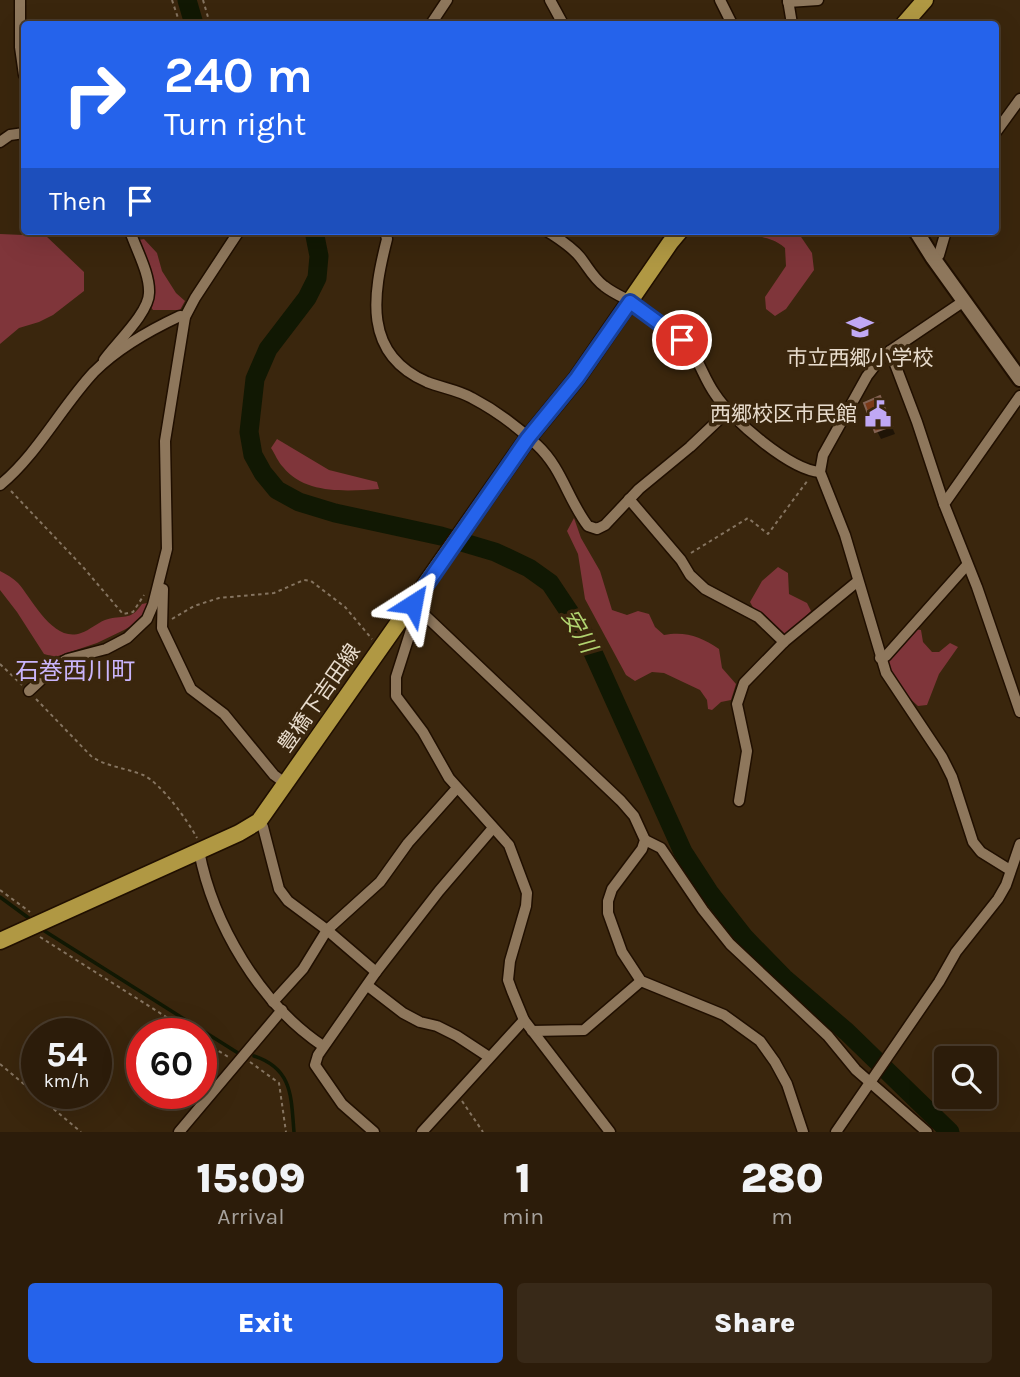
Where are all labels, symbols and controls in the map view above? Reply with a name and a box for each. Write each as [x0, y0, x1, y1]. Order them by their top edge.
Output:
text: 240 m [164, 47, 313, 104]
icon: right [49, 49, 140, 140]
text: Turn right [164, 106, 306, 143]
icon: arrive [121, 182, 159, 220]
text: Then [49, 186, 107, 217]
pin [652, 310, 712, 370]
school or university icon: 市立西郷小学校 [845, 312, 875, 342]
icon: arrive [663, 321, 701, 359]
place label: 市立西郷小学校 [787, 346, 934, 370]
public building icon: 西郷校区市民館 [863, 399, 893, 429]
place label: 西郷校区市民館 [710, 402, 857, 426]
position arrow [376, 567, 450, 641]
water label: 安川 [556, 604, 604, 660]
street label: 豊橋下吉田線 [273, 640, 365, 756]
district label: 石巻西川町 [15, 657, 135, 685]
speed limit sign: 60 [126, 1018, 217, 1109]
text: 54 [46, 1034, 87, 1075]
map controls [934, 1046, 997, 1109]
button: search [934, 1046, 997, 1109]
text: km/h [44, 1070, 89, 1092]
text: 15:09 [196, 1153, 306, 1203]
text: 1 [515, 1153, 531, 1203]
text: 280 [740, 1153, 824, 1203]
text: Arrival [217, 1203, 285, 1230]
text: min [502, 1203, 544, 1230]
text: m [771, 1203, 793, 1230]
button: Exit [28, 1283, 503, 1363]
button: Share [517, 1283, 992, 1363]

